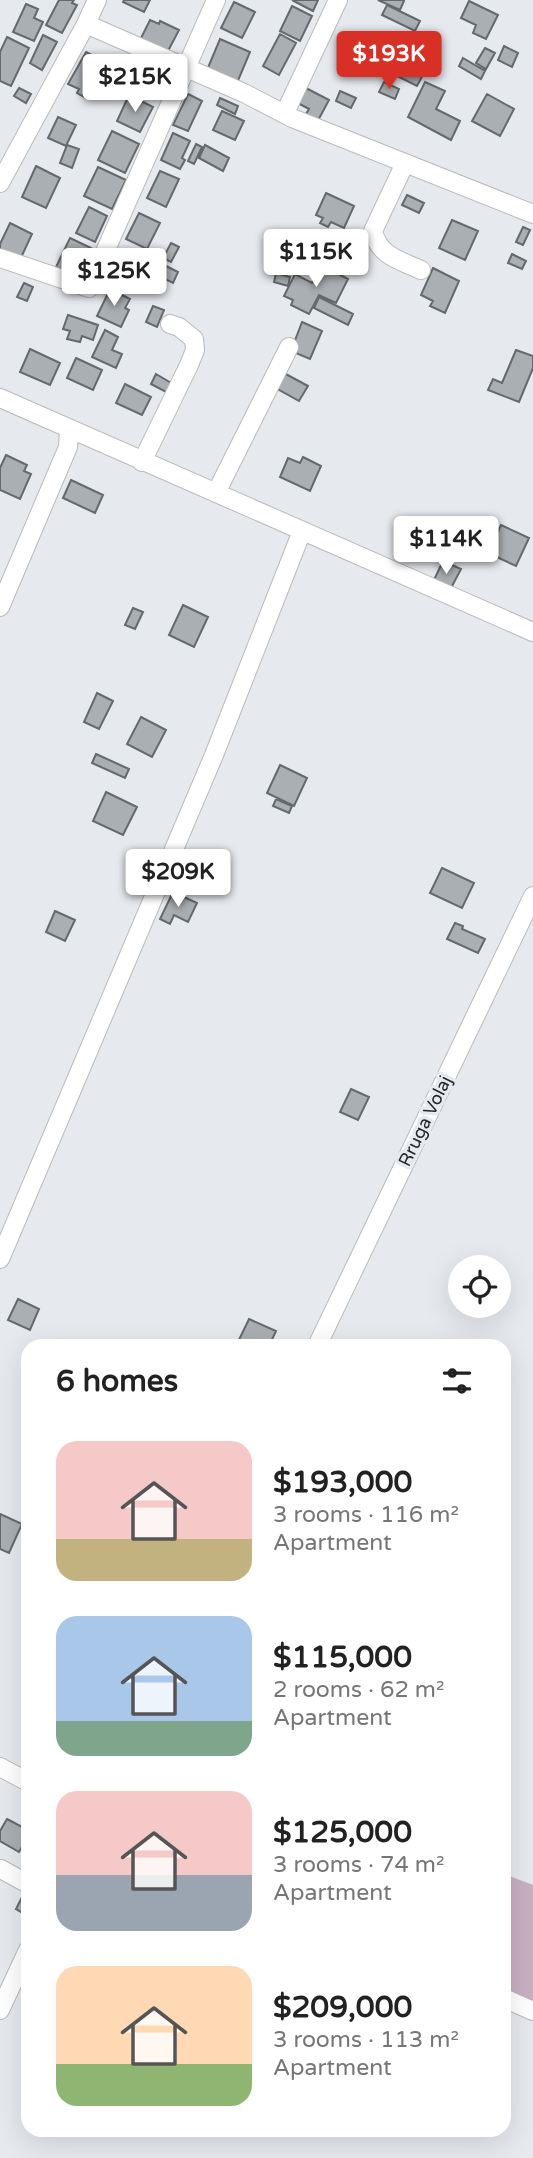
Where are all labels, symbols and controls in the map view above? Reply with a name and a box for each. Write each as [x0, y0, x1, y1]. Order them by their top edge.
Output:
pin: $193K [340, 32, 438, 91]
text: $193K [353, 40, 425, 68]
pin: $215K [86, 54, 184, 114]
text: $215K [99, 63, 171, 91]
pin: $115K [267, 230, 365, 289]
text: $115K [280, 238, 352, 266]
pin: $125K [65, 248, 163, 308]
text: $125K [78, 257, 150, 285]
pin: $114K [397, 516, 495, 576]
text: $114K [410, 525, 482, 553]
pin: $209K [129, 850, 227, 909]
text: $209K [142, 858, 214, 886]
street label: Rruga Volaj [394, 1072, 456, 1170]
map controls [448, 1255, 511, 1318]
button: locate [448, 1255, 511, 1318]
icon: filters [438, 1362, 476, 1400]
text: 6 homes [56, 1363, 178, 1400]
text: $193,000 [273, 1464, 412, 1501]
icon: home [112, 1469, 196, 1553]
text: 3 rooms · 116 m² [273, 1501, 459, 1529]
text: Apartment [273, 1529, 392, 1557]
text: $115,000 [273, 1639, 412, 1676]
icon: home [112, 1644, 196, 1728]
text: 2 rooms · 62 m² [273, 1676, 444, 1704]
text: Apartment [273, 1704, 392, 1732]
text: $125,000 [273, 1814, 412, 1851]
icon: home [112, 1819, 196, 1903]
text: 3 rooms · 74 m² [273, 1851, 444, 1879]
text: Apartment [273, 1879, 392, 1907]
text: $209,000 [273, 1989, 412, 2026]
icon: home [112, 1994, 196, 2078]
text: 3 rooms · 113 m² [273, 2026, 459, 2054]
text: Apartment [273, 2054, 392, 2082]

